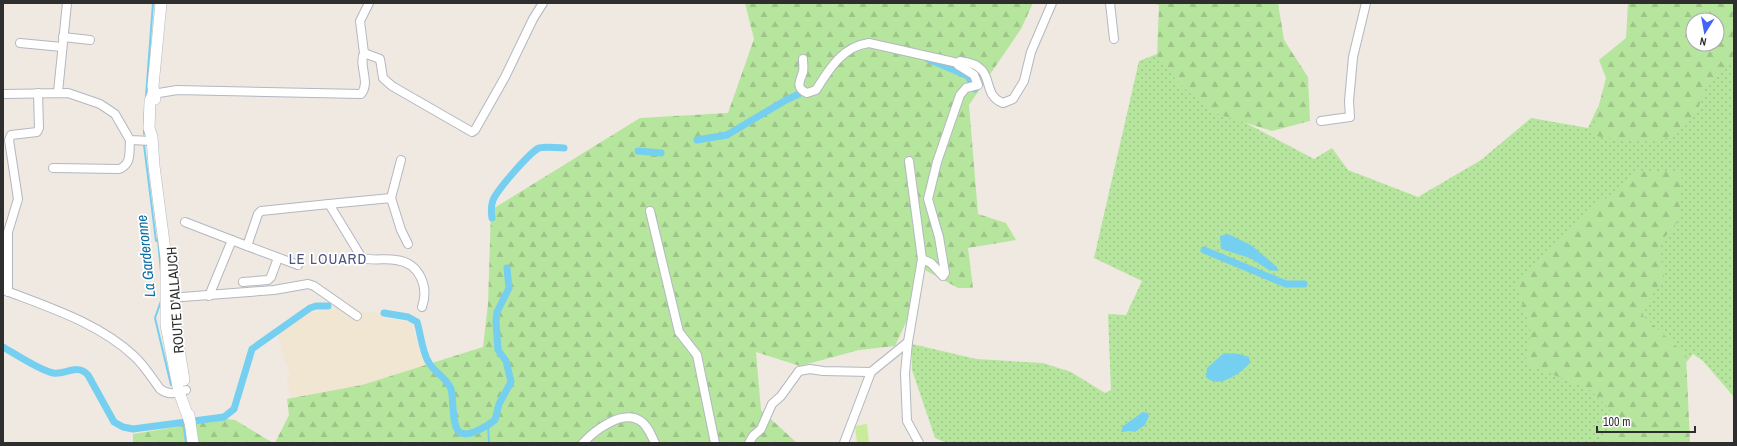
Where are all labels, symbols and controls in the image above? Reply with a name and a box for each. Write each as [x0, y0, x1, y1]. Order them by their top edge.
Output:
north arrow [1685, 12, 1725, 52]
text: N [1699, 34, 1708, 49]
water label: La Garderonne [131, 214, 160, 298]
street label: ROUTE D'ALLAUCH [162, 246, 188, 354]
district label: LE LOUARD [289, 248, 367, 269]
scale bar [1597, 408, 1695, 434]
text: 100 m [1603, 414, 1630, 430]

